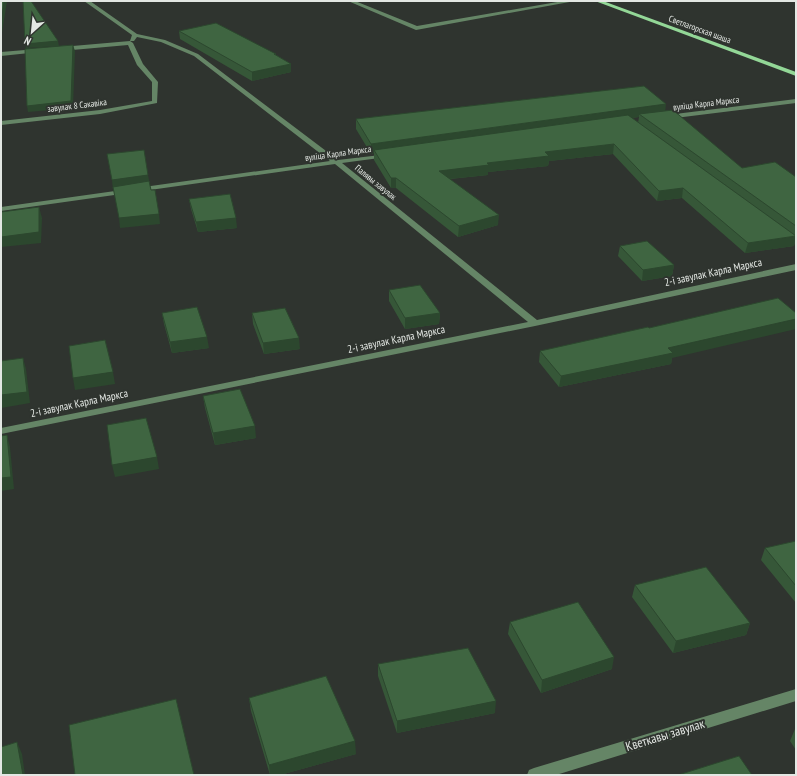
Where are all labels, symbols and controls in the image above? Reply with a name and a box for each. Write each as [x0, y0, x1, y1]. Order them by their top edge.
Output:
north arrow [12, 12, 52, 52]
street label: Светлагорская шаша [667, 13, 733, 45]
text: N [22, 33, 33, 48]
street label: вуліца Карла Маркса [672, 93, 740, 113]
street label: завулак 8 Сакавіка [47, 96, 108, 114]
street label: вуліца Карла Маркса [304, 143, 372, 163]
street label: Палявы завулак [353, 162, 399, 202]
street label: 2-і завулак Карла Маркса [663, 255, 763, 289]
street label: 2-і завулак Карла Маркса [346, 322, 446, 356]
street label: 2-і завулак Карла Маркса [29, 386, 129, 420]
street label: Кветкавы завулак [623, 715, 707, 755]

